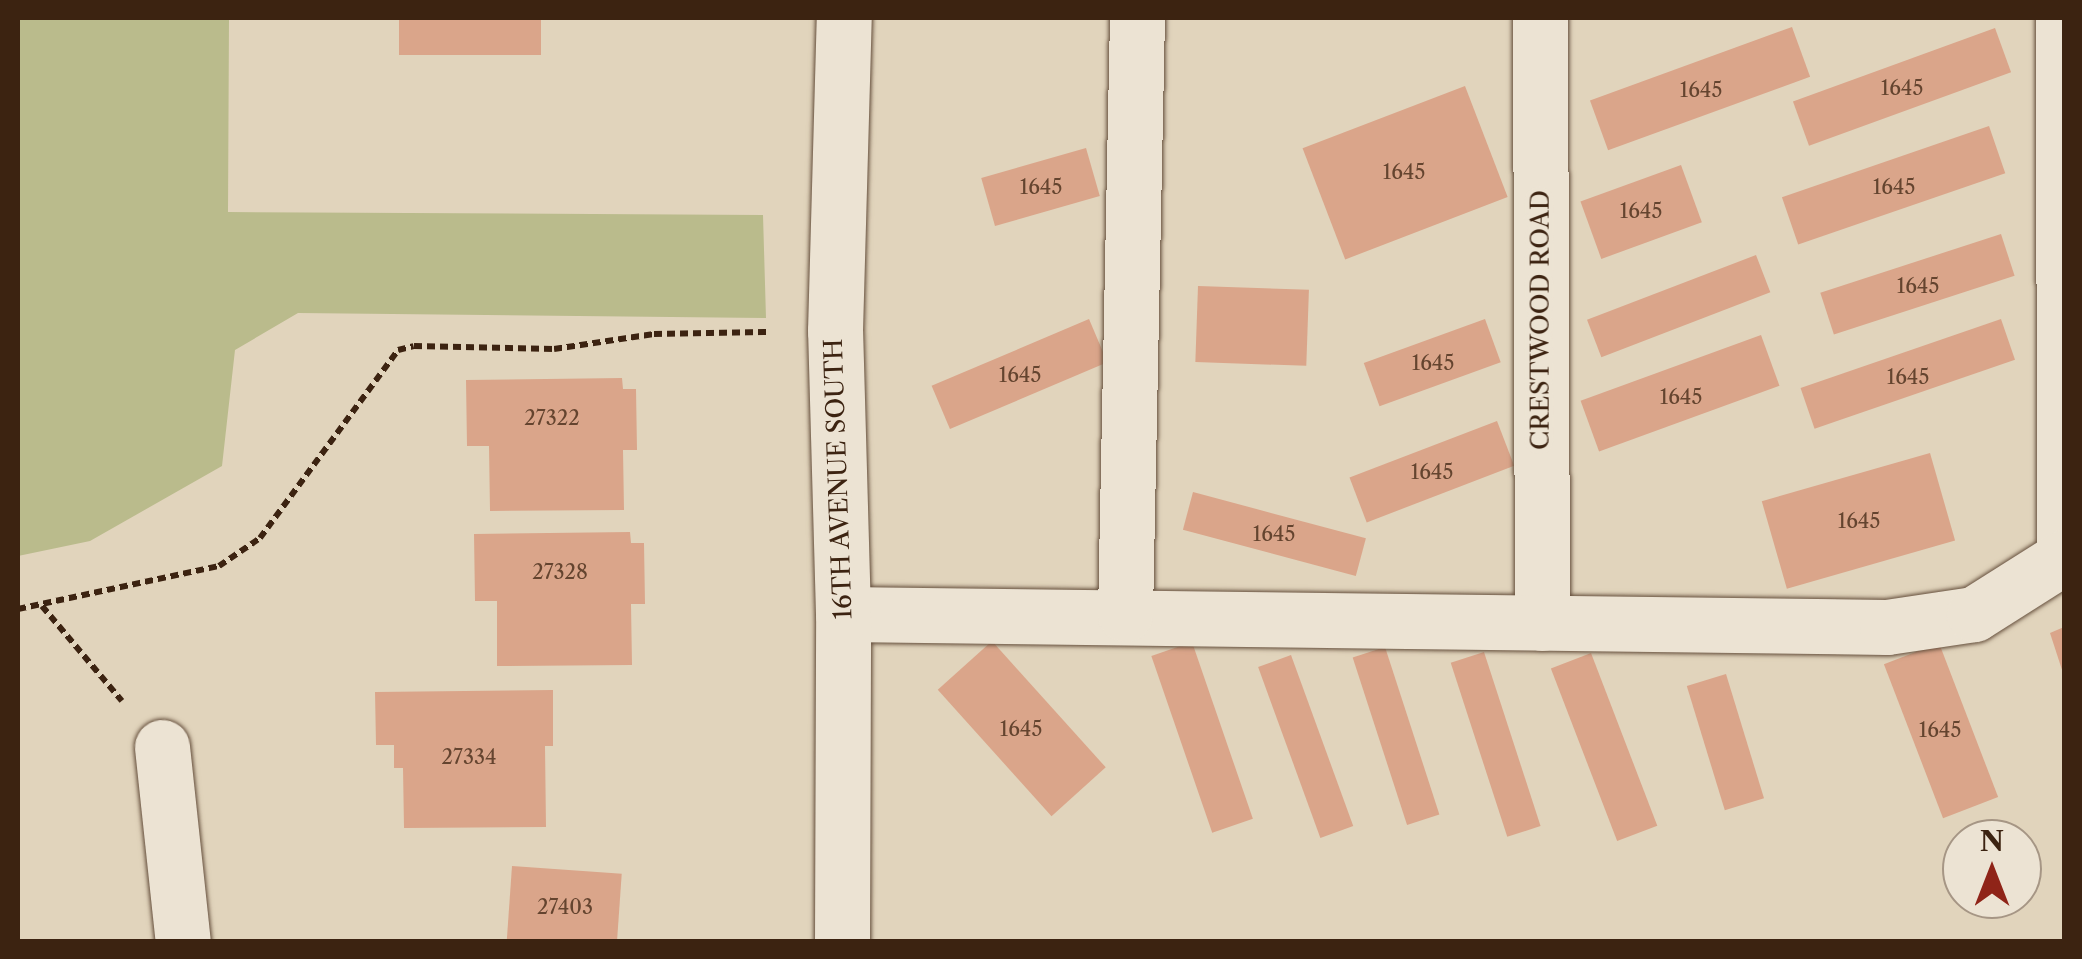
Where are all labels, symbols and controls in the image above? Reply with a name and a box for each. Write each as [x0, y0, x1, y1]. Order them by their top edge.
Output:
house number: 1645 [1881, 76, 1923, 100]
house number: 1645 [1680, 78, 1722, 102]
house number: 1645 [1383, 160, 1425, 184]
house number: 1645 [1020, 175, 1062, 199]
house number: 1645 [1873, 175, 1915, 199]
street label: CRESTWOOD ROAD [1526, 190, 1556, 450]
house number: 1645 [1620, 199, 1662, 223]
house number: 1645 [1897, 274, 1939, 298]
street label: 16TH AVENUE SOUTH [819, 338, 859, 620]
house number: 1645 [1412, 351, 1454, 375]
house number: 1645 [999, 363, 1041, 387]
house number: 1645 [1887, 365, 1929, 389]
house number: 1645 [1660, 385, 1702, 409]
house number: 27322 [524, 406, 580, 430]
house number: 1645 [1411, 460, 1453, 484]
house number: 1645 [1838, 509, 1880, 533]
house number: 1645 [1253, 522, 1295, 546]
house number: 27328 [532, 560, 588, 584]
house number: 1645 [1000, 717, 1042, 741]
house number: 1645 [1919, 718, 1961, 742]
house number: 27334 [442, 745, 496, 769]
north arrow [1942, 819, 2042, 919]
text: N [1980, 824, 2004, 858]
house number: 27403 [537, 895, 593, 919]

